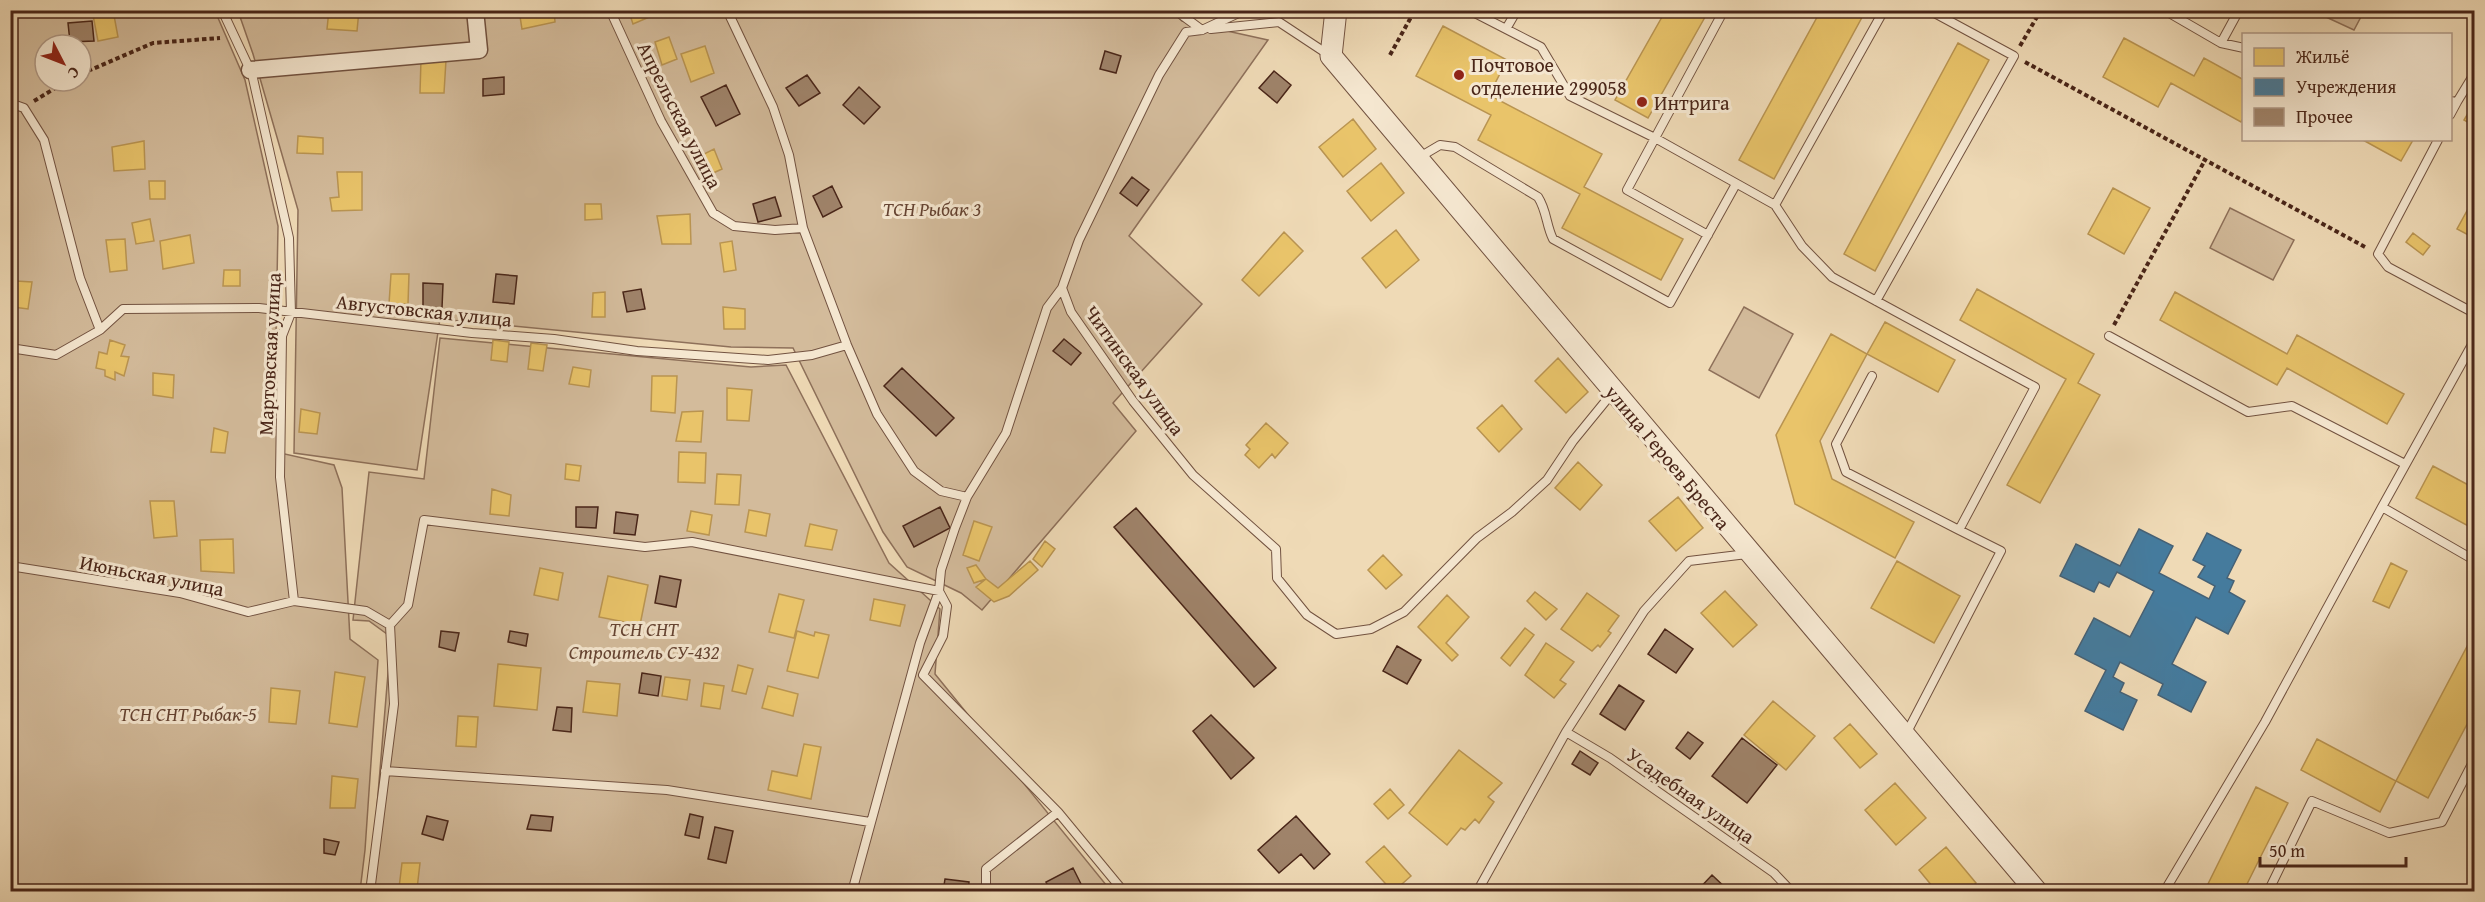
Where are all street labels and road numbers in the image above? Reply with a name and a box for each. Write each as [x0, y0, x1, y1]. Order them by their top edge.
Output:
street label: Апрельская улица [630, 37, 730, 194]
street label: Мартовская улица [250, 271, 288, 436]
street label: Августовская улица [335, 286, 514, 334]
street label: Читинская улица [1078, 299, 1192, 441]
street label: улица Героев Бреста [1598, 377, 1738, 536]
street label: Июньская улица [77, 547, 227, 603]
street label: Усадебная улица [1621, 740, 1761, 850]

